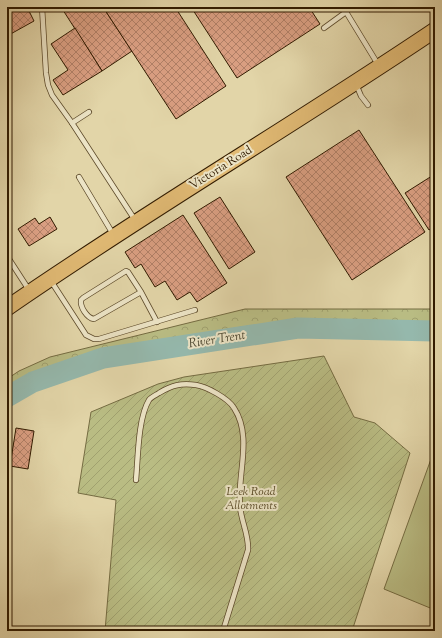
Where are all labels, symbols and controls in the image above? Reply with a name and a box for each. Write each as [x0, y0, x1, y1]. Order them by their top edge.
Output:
street label: Victoria Road [186, 141, 256, 195]
water label: River Trent [187, 327, 247, 353]
park label: Leek Road Allotments [225, 483, 277, 515]

